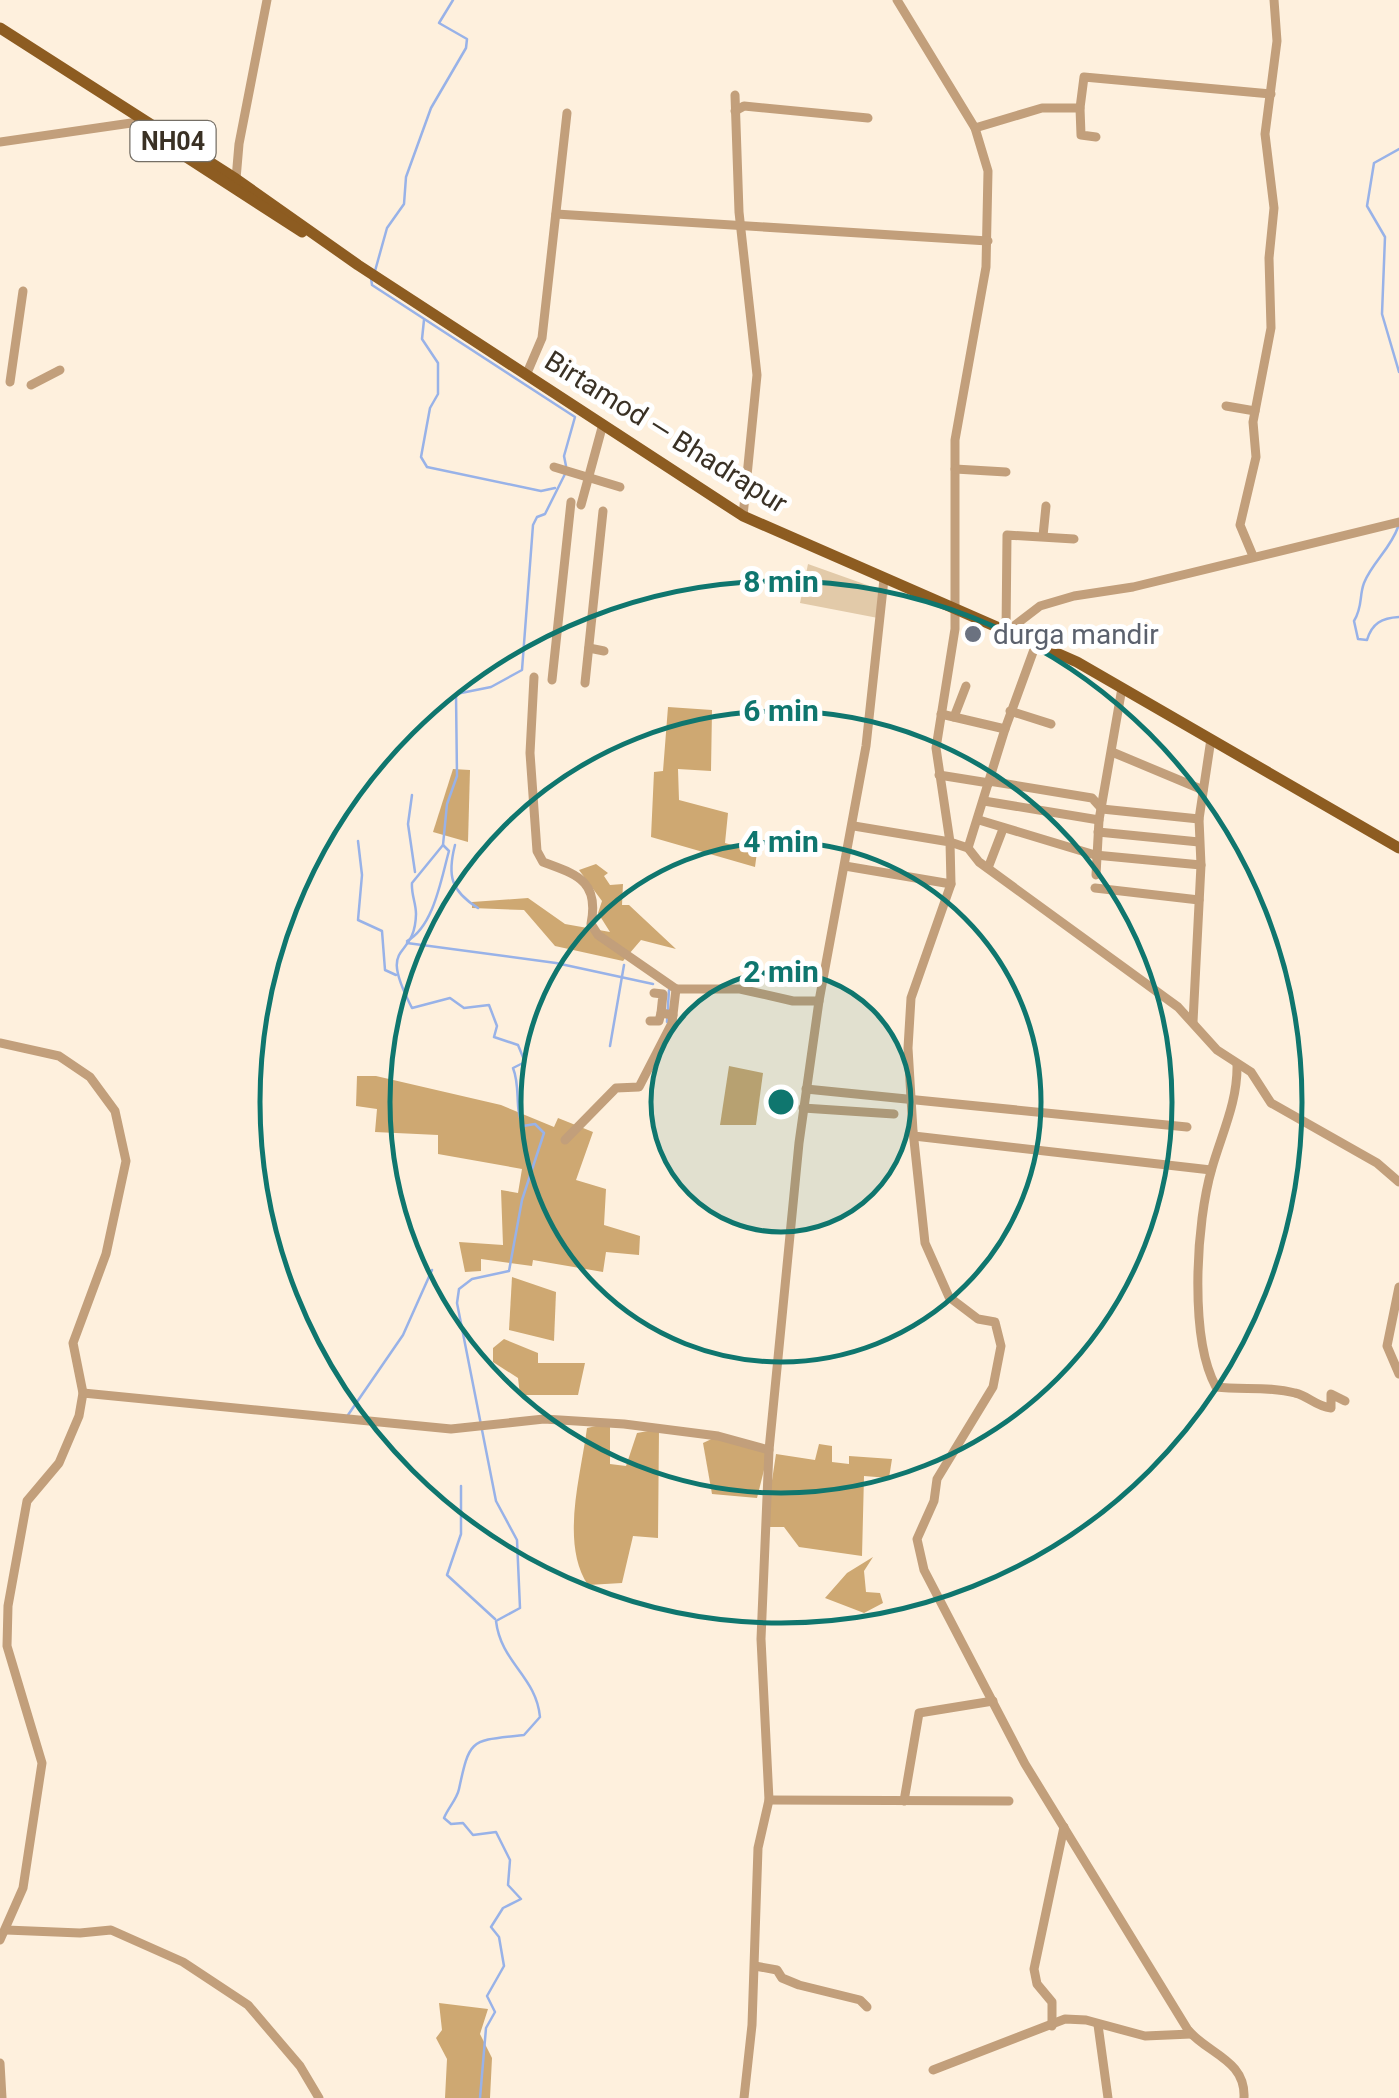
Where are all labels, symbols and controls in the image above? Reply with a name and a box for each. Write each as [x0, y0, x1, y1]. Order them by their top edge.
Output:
road number: NH04 [130, 121, 216, 161]
street label: Birtamod — Bhadrapur [539, 344, 794, 520]
text: 8 min [743, 564, 819, 599]
place label: durga mandir [993, 618, 1159, 651]
marker: durga mandir [962, 623, 984, 645]
text: 6 min [743, 693, 819, 728]
text: 4 min [743, 824, 819, 859]
text: 2 min [743, 954, 819, 989]
centre of rings [763, 1084, 799, 1120]

